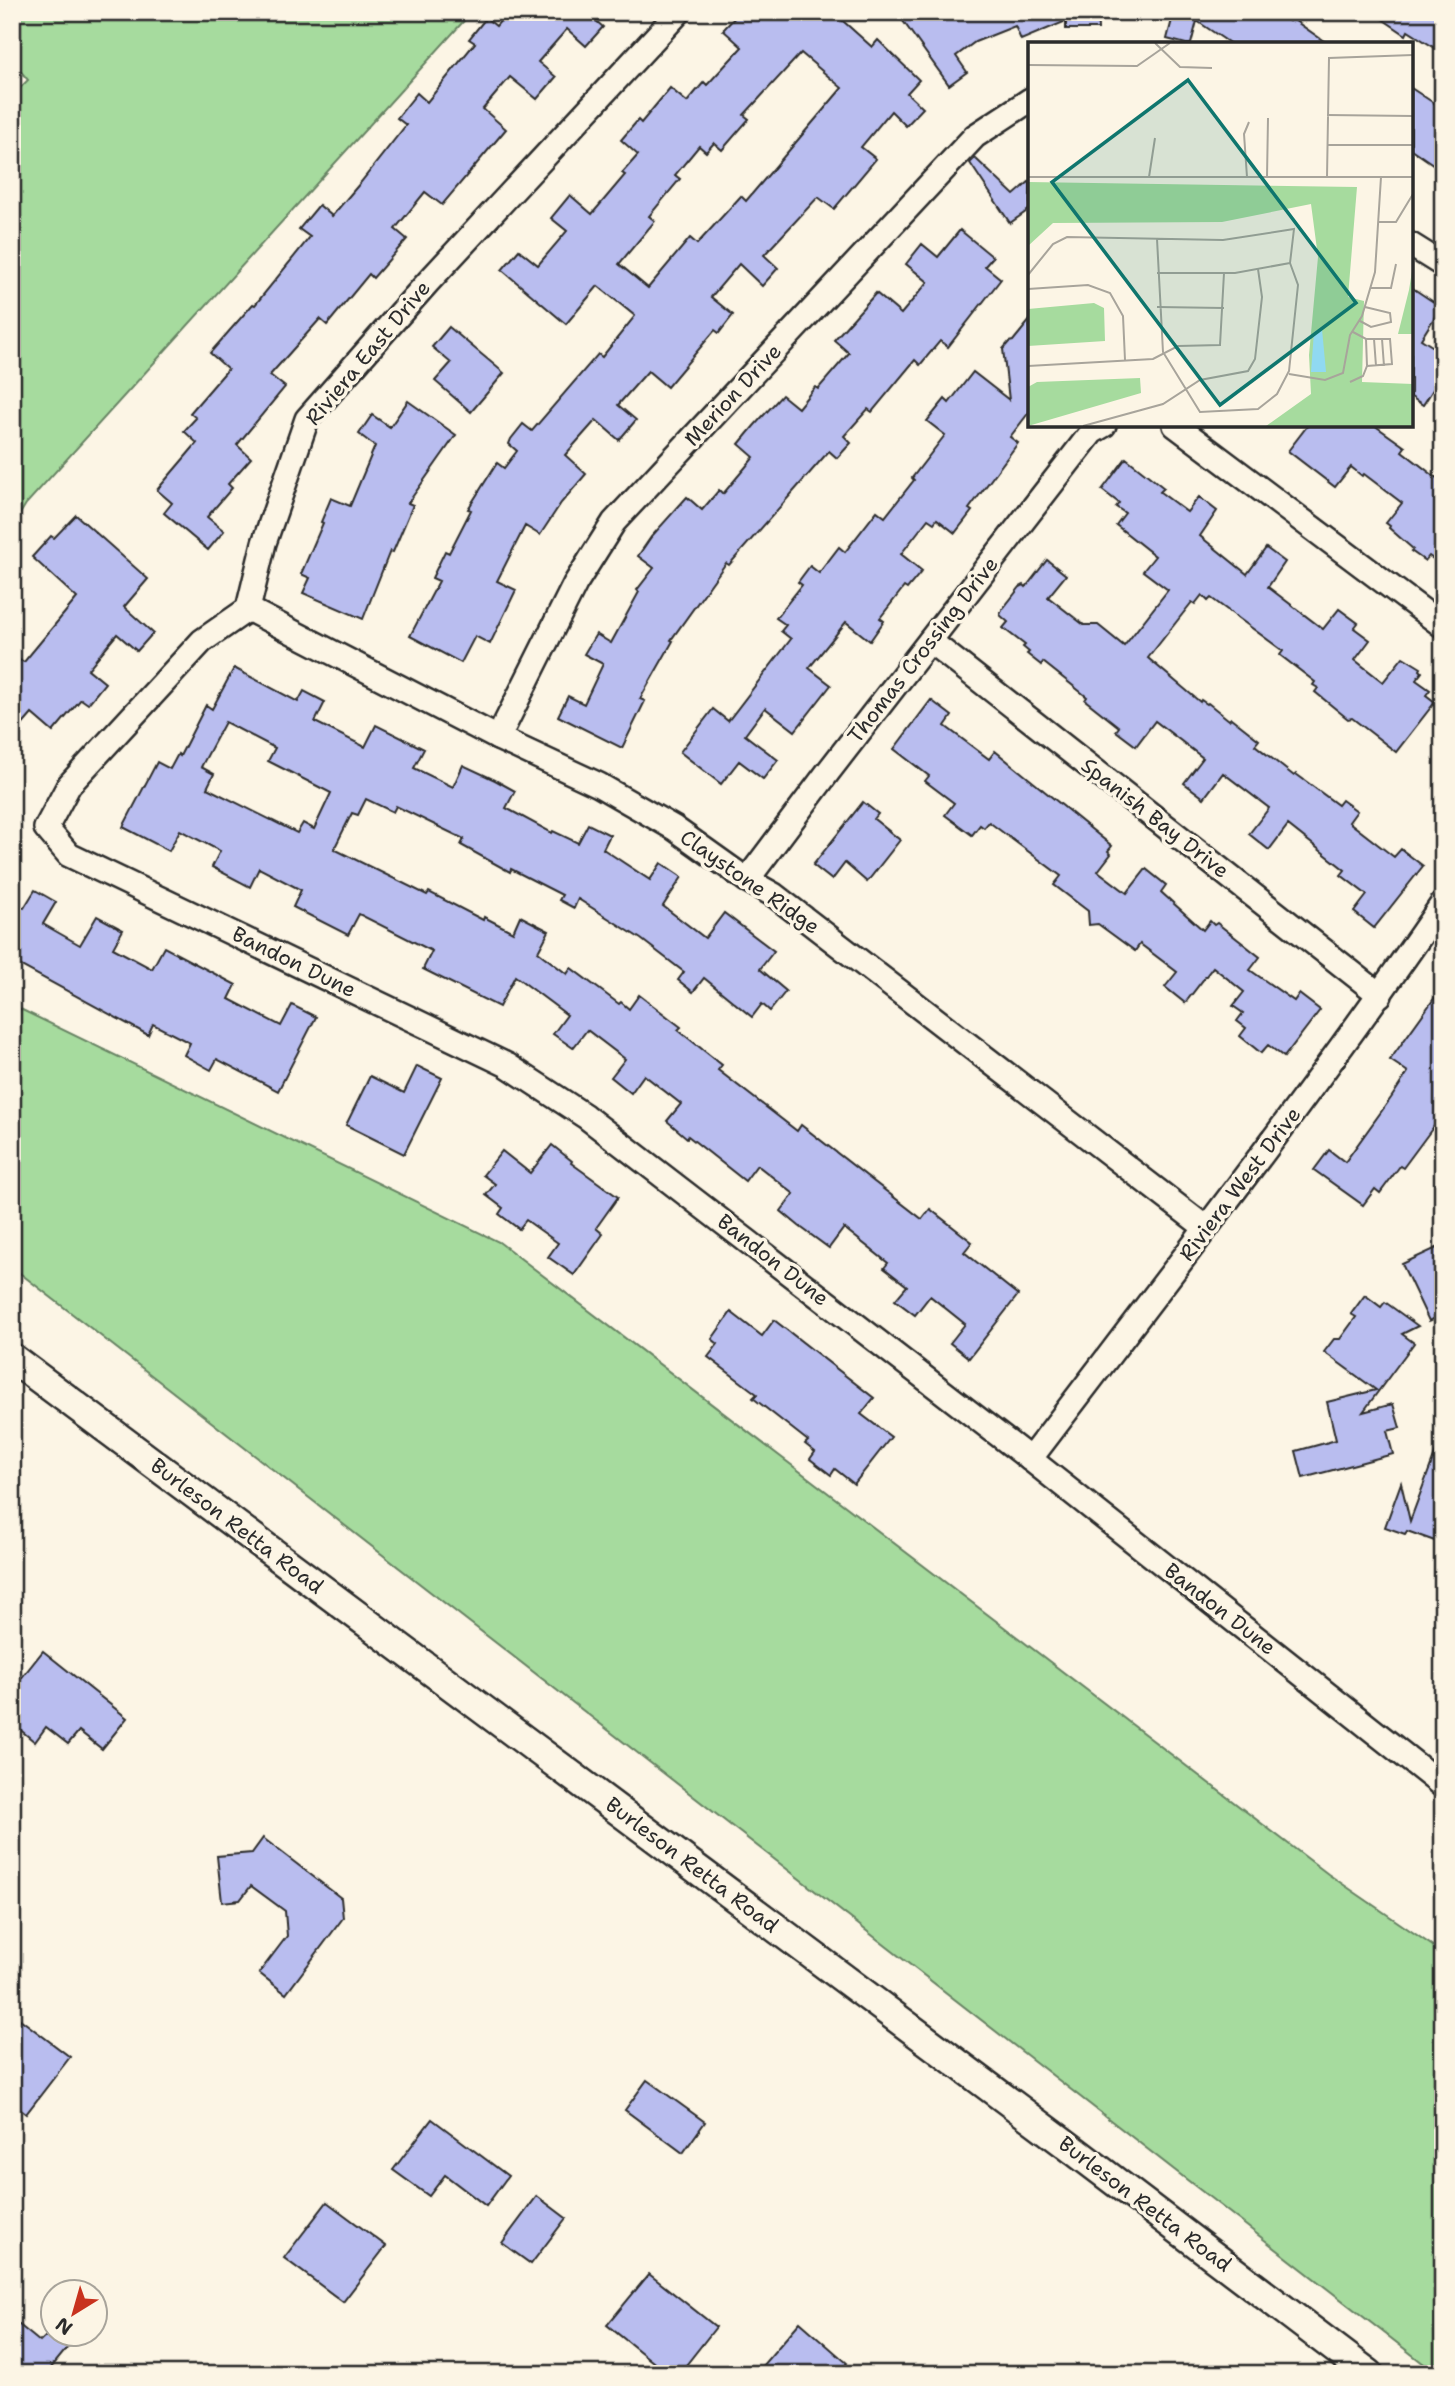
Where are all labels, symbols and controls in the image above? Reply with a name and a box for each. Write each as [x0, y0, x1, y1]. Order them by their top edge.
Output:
inset map [1028, 42, 1413, 427]
street label: Riviera East Drive [299, 275, 437, 431]
street label: Merion Drive [678, 338, 788, 452]
street label: Thomas Crossing Drive [841, 551, 1005, 749]
street label: Spanish Bay Drive [1075, 751, 1235, 885]
street label: Claystone Ridge [675, 823, 825, 941]
street label: Bandon Dune [227, 920, 361, 1004]
street label: Riviera West Drive [1173, 1101, 1307, 1267]
street label: Bandon Dune [711, 1208, 835, 1312]
street label: Burleson Retta Road [145, 1452, 329, 1600]
street label: Bandon Dune [1158, 1557, 1282, 1661]
street label: Burleson Retta Road [600, 1791, 784, 1939]
street label: Burleson Retta Road [1053, 2130, 1237, 2278]
north arrow [38, 2278, 108, 2348]
text: N [51, 2312, 78, 2341]

